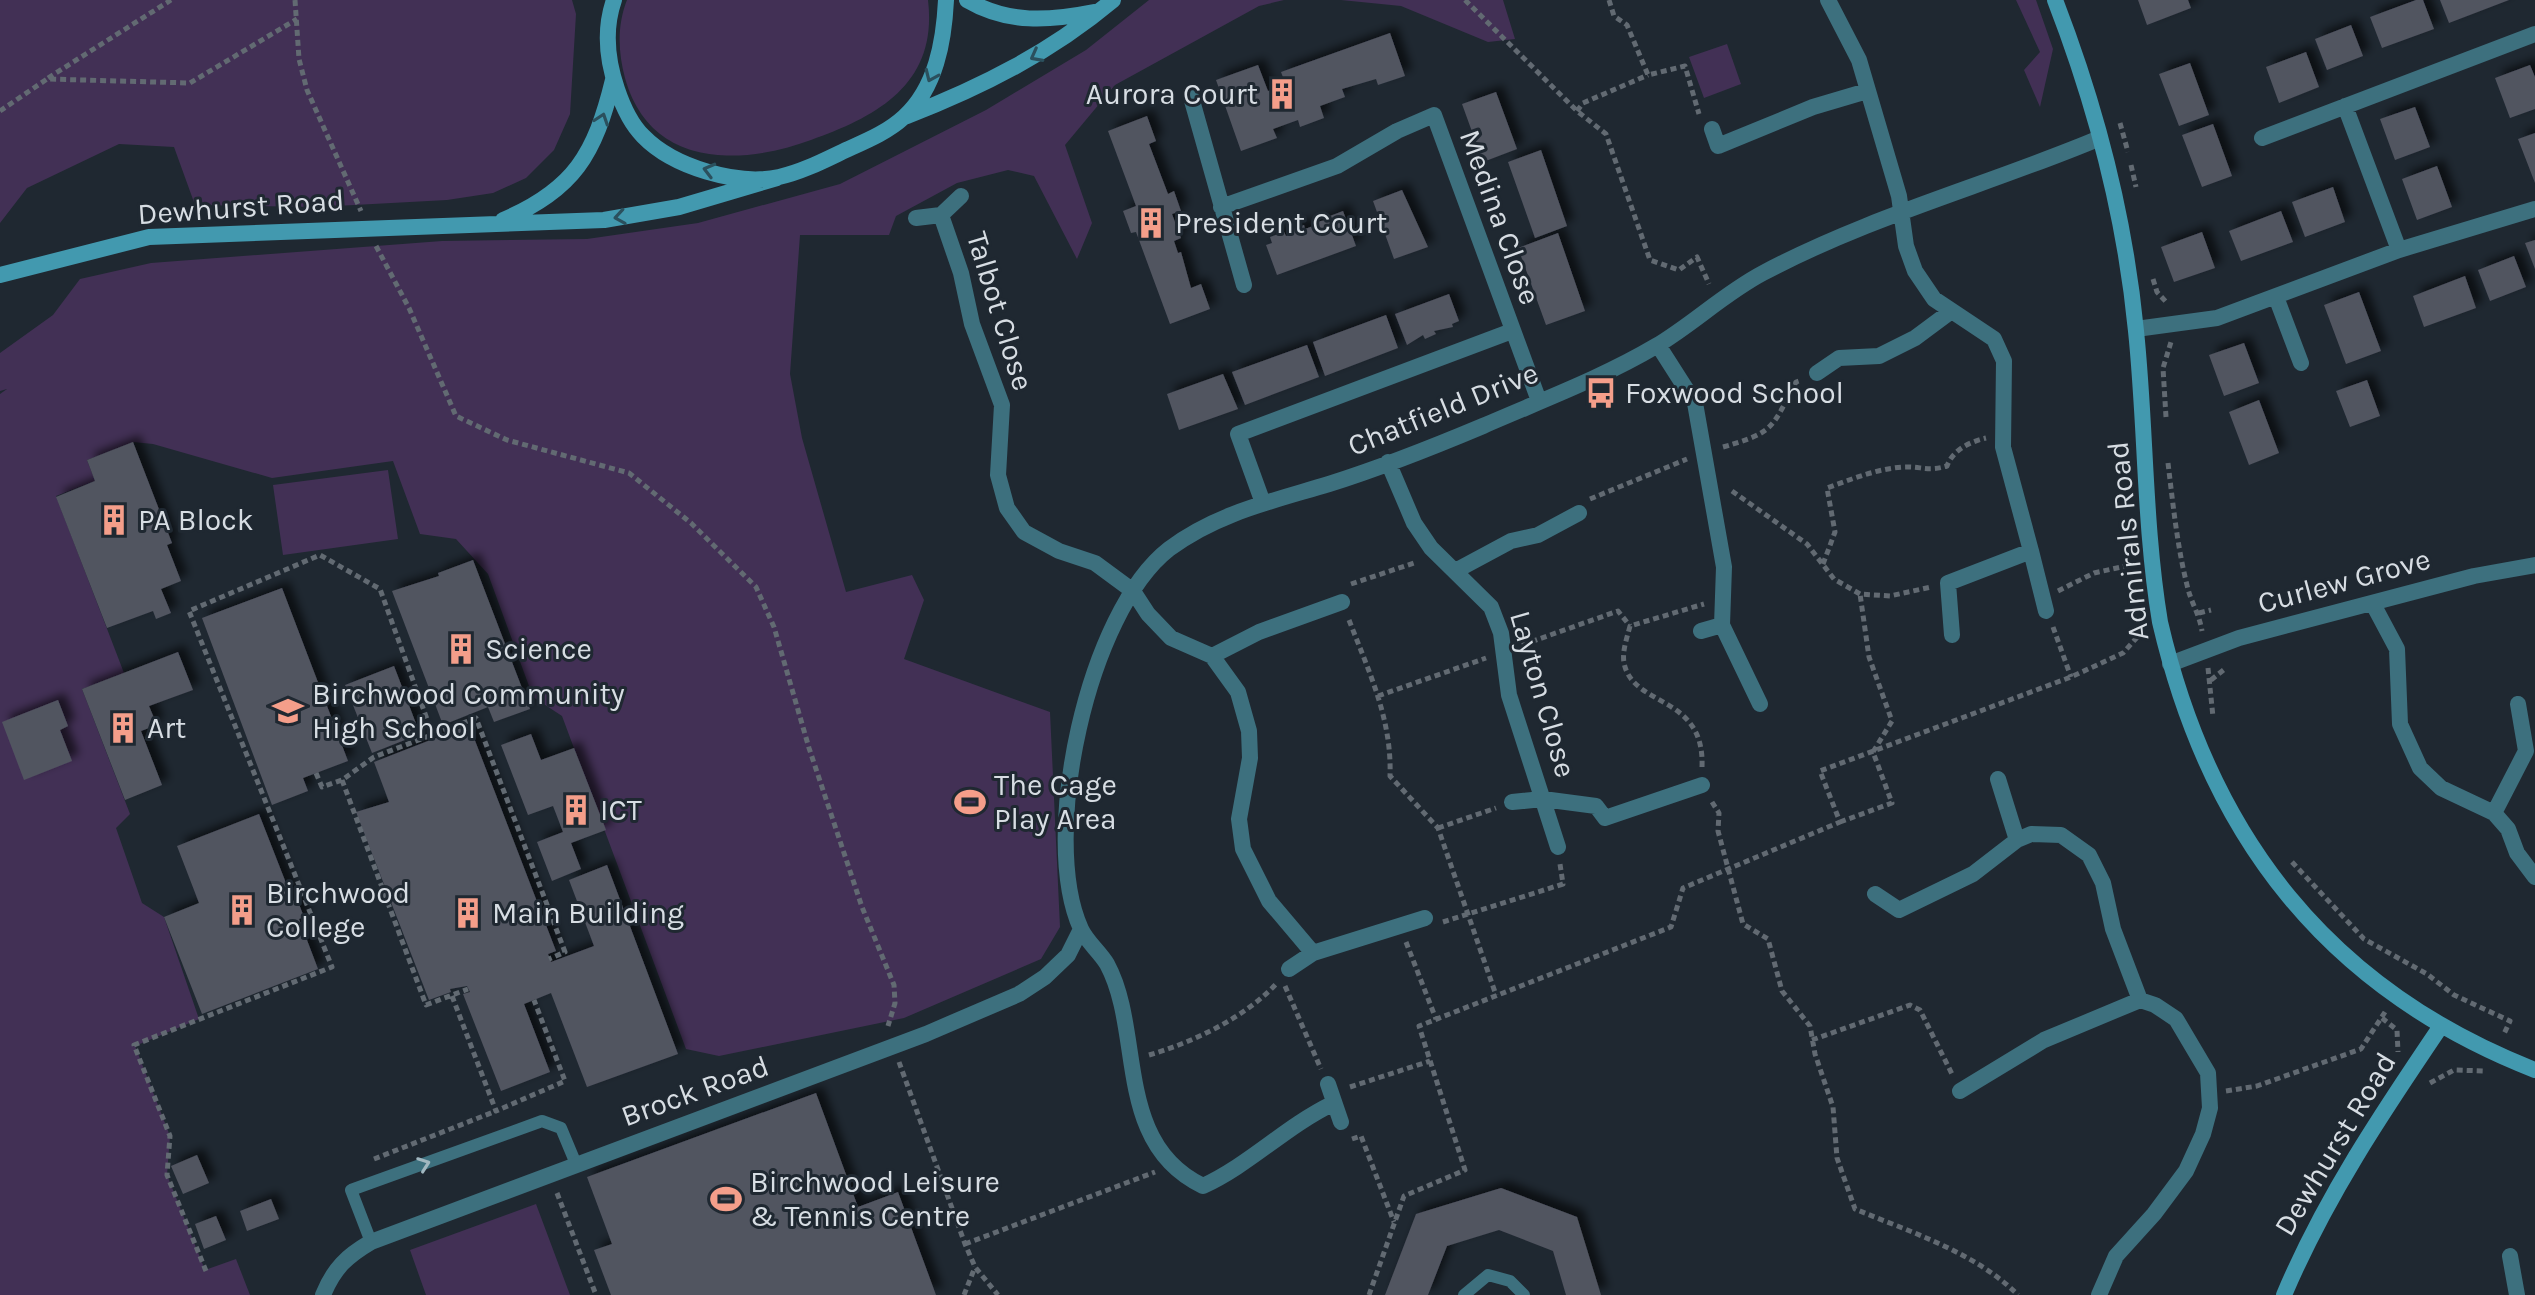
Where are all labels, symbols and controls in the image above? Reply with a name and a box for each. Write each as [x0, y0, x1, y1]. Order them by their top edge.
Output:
one-way arrow [1030, 46, 1044, 62]
one-way arrow [924, 67, 940, 82]
place label: Aurora Court [1086, 76, 1258, 112]
building icon: Aurora Court [1265, 77, 1299, 111]
one-way arrow [593, 113, 609, 127]
street label: Medina Close [1452, 125, 1548, 309]
one-way arrow [703, 163, 717, 179]
street label: Dewhurst Road [136, 182, 346, 232]
place label: President Court [1175, 205, 1387, 241]
building icon: President Court [1134, 206, 1168, 240]
one-way arrow [613, 208, 627, 225]
street label: Talbot Close [959, 227, 1041, 395]
street label: Chatfield Drive [1342, 354, 1544, 464]
place label: Foxwood School [1625, 375, 1844, 411]
bus stop icon: Foxwood School [1584, 376, 1618, 410]
street label: Admirals Road [2100, 440, 2156, 642]
place label: PA Block [138, 502, 254, 538]
building icon: PA Block [97, 503, 131, 537]
street label: Curlew Grove [2254, 541, 2434, 621]
street label: Layton Close [1502, 606, 1584, 782]
place label: Science [485, 631, 592, 667]
building icon: Science [444, 632, 478, 666]
place label: Birchwood Community High School [312, 676, 625, 746]
school or university icon: Birchwood Community High School [271, 694, 305, 728]
place label: Art [147, 710, 186, 746]
building icon: Art [106, 711, 140, 745]
place label: The Cage Play Area [994, 767, 1117, 837]
sports icon: The Cage Play Area [953, 785, 987, 819]
place label: ICT [600, 792, 642, 828]
building icon: ICT [559, 793, 593, 827]
place label: Birchwood College [266, 875, 410, 945]
building icon: Birchwood College [225, 893, 259, 927]
place label: Main Building [492, 895, 684, 931]
building icon: Main Building [451, 896, 485, 930]
street label: Dewhurst Road [2266, 1046, 2404, 1242]
street label: Brock Road [616, 1048, 774, 1134]
one-way arrow [416, 1157, 430, 1173]
place label: Birchwood Leisure & Tennis Centre [750, 1164, 1000, 1234]
sports icon: Birchwood Leisure & Tennis Centre [709, 1182, 743, 1216]

